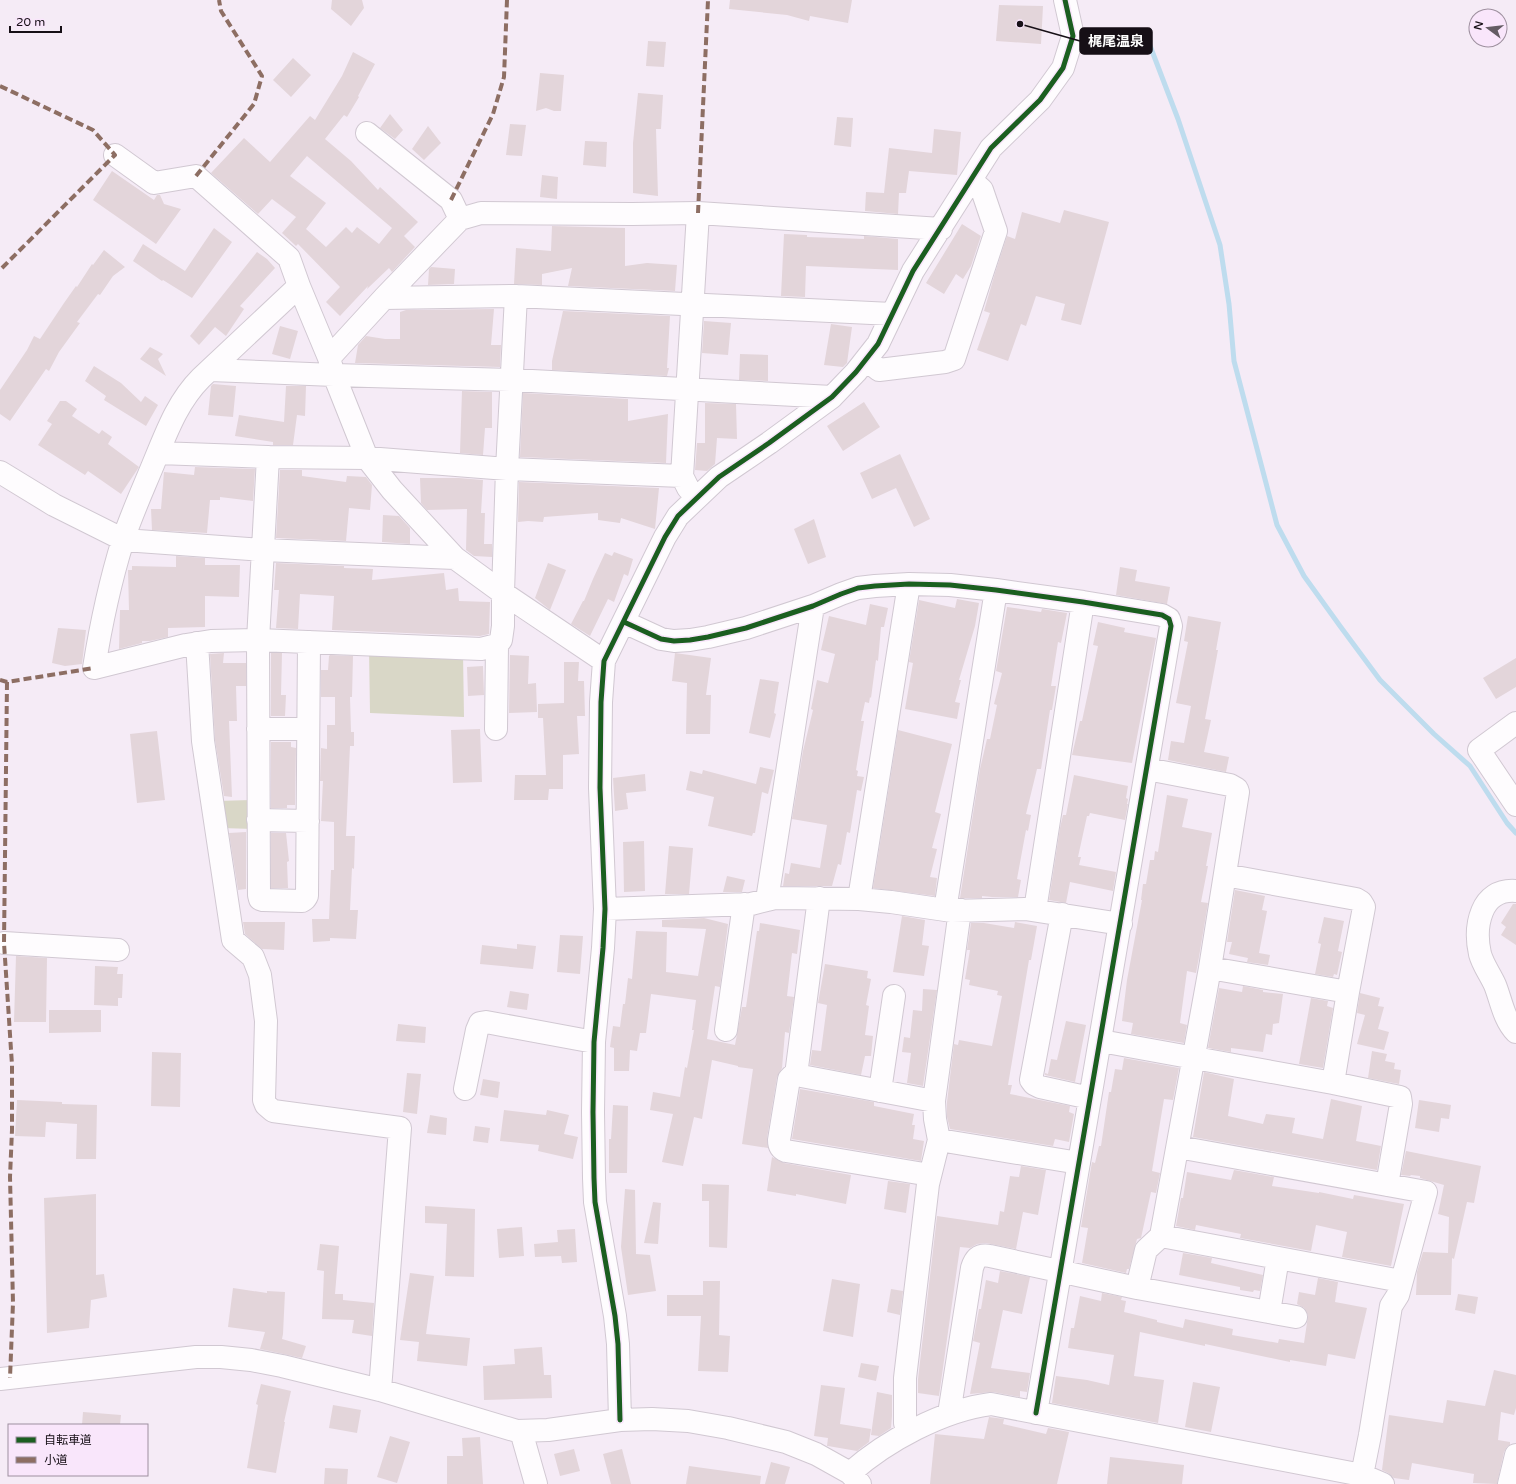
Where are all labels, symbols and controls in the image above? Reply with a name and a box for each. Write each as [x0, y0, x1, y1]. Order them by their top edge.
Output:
scale bar [10, 8, 61, 34]
north arrow [1468, 8, 1508, 48]
text: 20 m [16, 15, 45, 29]
text: N [1471, 20, 1486, 31]
callout: 梶尾温泉 [1080, 28, 1152, 54]
text: 梶尾温泉 [1088, 33, 1144, 50]
legend [8, 1424, 148, 1476]
text: 自転車道 [44, 1433, 92, 1447]
text: 小道 [44, 1453, 68, 1467]

